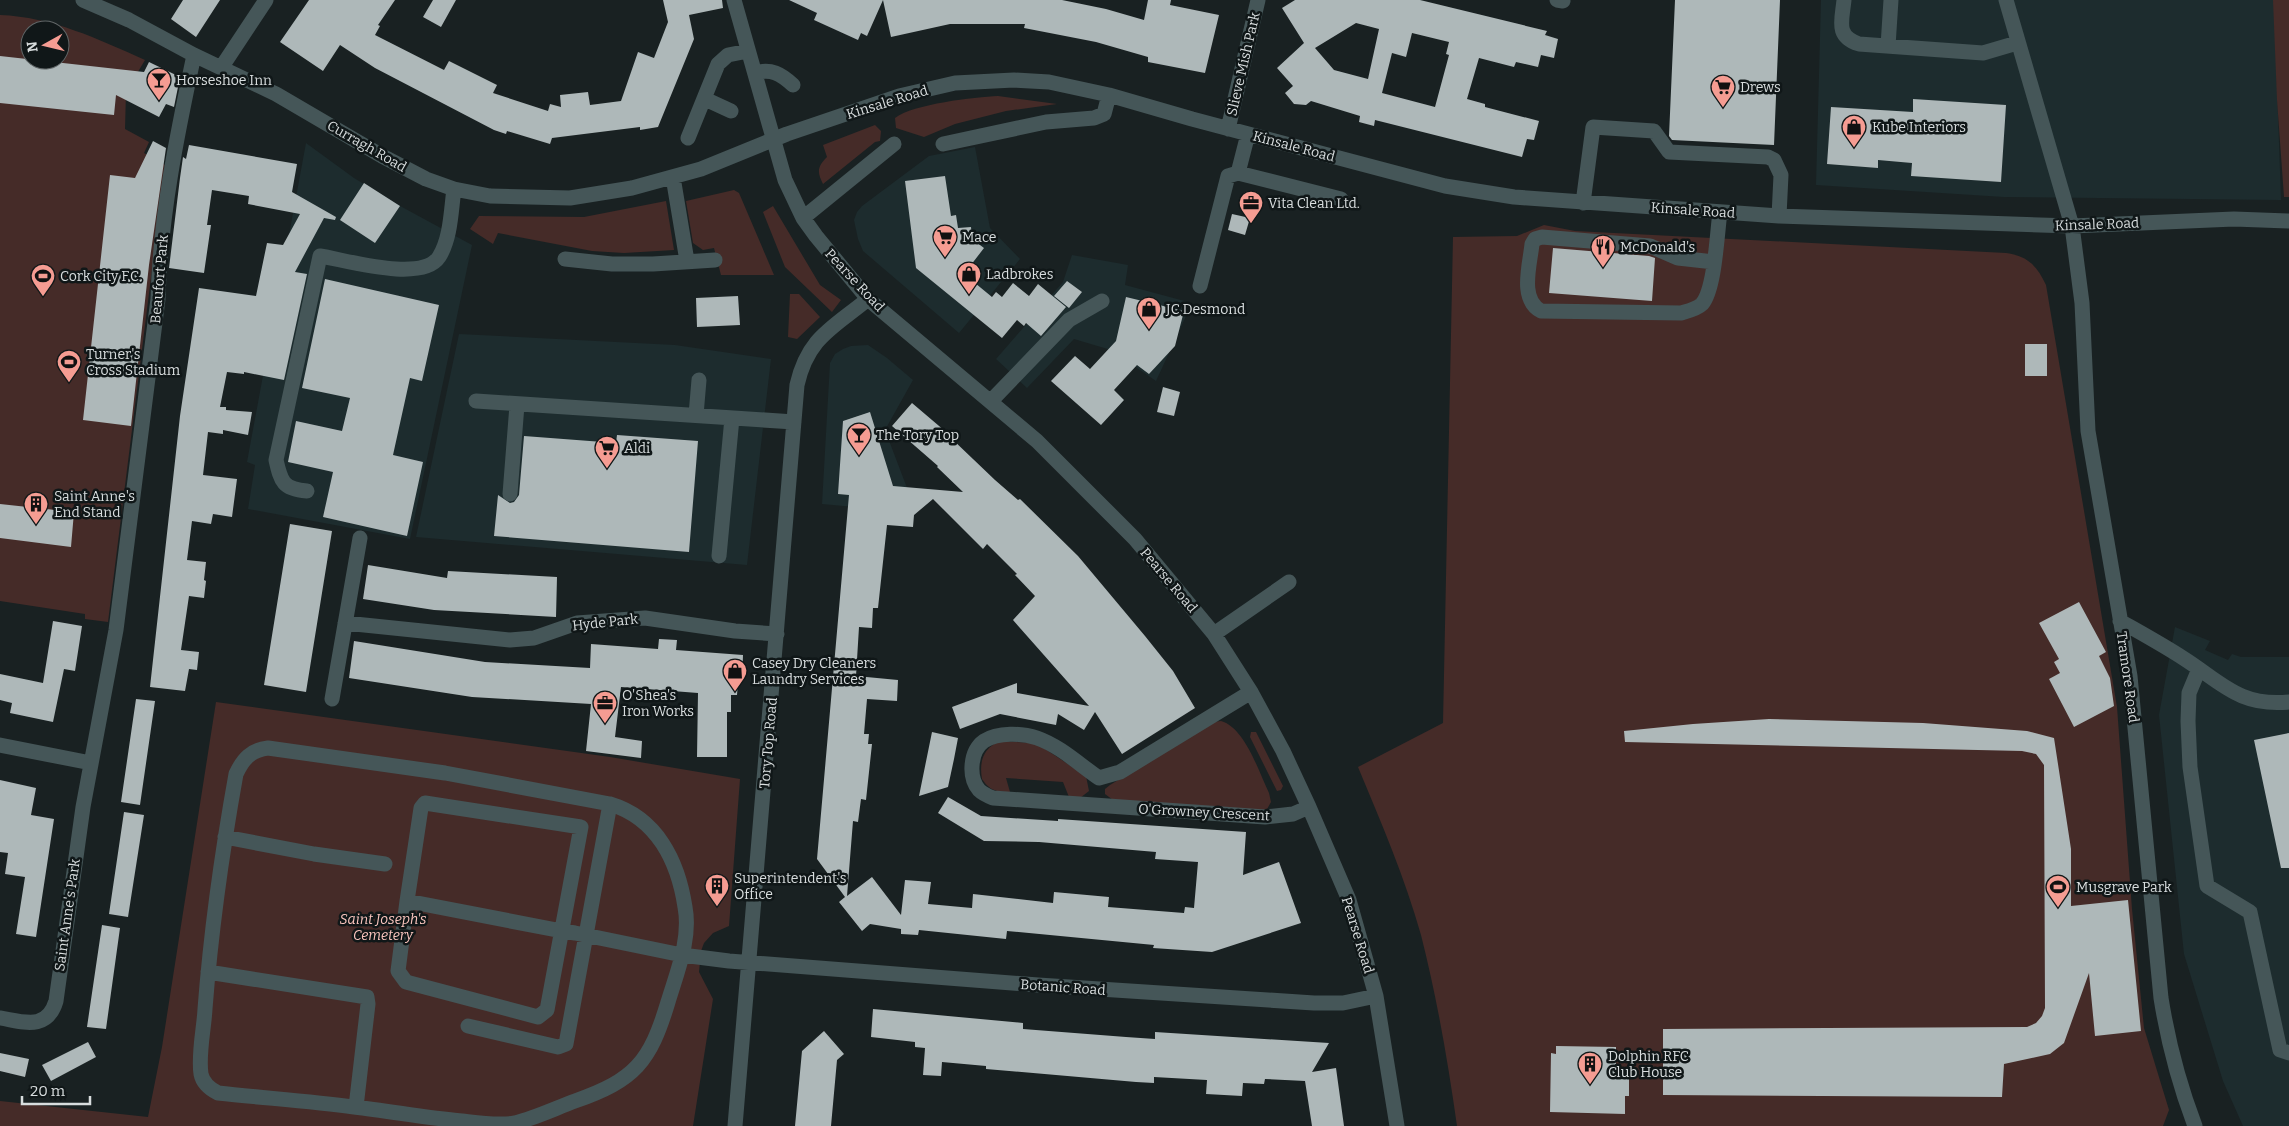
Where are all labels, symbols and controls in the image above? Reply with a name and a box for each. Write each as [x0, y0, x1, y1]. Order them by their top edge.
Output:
street label: Slieve Mish Park [1223, 11, 1264, 118]
north arrow [20, 20, 70, 70]
text: N [23, 40, 42, 53]
bar icon: Horseshoe Inn [146, 67, 172, 101]
place label: Horseshoe Inn [176, 72, 272, 89]
supermarket icon: Drews [1710, 74, 1736, 108]
place label: Drews [1740, 79, 1781, 96]
street label: Kinsale Road [844, 82, 930, 123]
shop icon: Kube Interiors [1841, 114, 1867, 148]
street label: Curragh Road [324, 117, 409, 176]
place label: Kube Interiors [1872, 119, 1966, 136]
street label: Kinsale Road [1251, 127, 1337, 166]
office icon: Vita Clean Ltd. [1238, 190, 1264, 224]
place label: Vita Clean Ltd. [1268, 195, 1360, 212]
street label: Kinsale Road [1650, 199, 1736, 222]
street label: Kinsale Road [2054, 215, 2140, 234]
supermarket icon: Mace [932, 224, 958, 258]
place label: Mace [962, 229, 996, 246]
street label: Beaufort Park [147, 234, 172, 324]
restaurant icon: McDonald's [1590, 234, 1616, 268]
place label: McDonald's [1620, 239, 1695, 256]
street label: Pearse Road [821, 245, 888, 315]
shop icon: Ladbrokes [956, 261, 982, 295]
sports icon: Cork City F.C. [30, 263, 56, 297]
place label: Ladbrokes [986, 266, 1053, 283]
place label: Cork City F.C. [60, 268, 142, 285]
shop icon: JC Desmond [1136, 296, 1162, 330]
place label: JC Desmond [1165, 301, 1245, 318]
place label: Turner's Cross Stadium [86, 346, 181, 379]
sports icon: Turner's Cross Stadium [56, 349, 82, 383]
bar icon: The Tory Top [846, 422, 872, 456]
place label: The Tory Top [876, 427, 959, 444]
supermarket icon: Aldi [594, 435, 620, 469]
place label: Aldi [624, 440, 650, 457]
place label: Saint Anne's End Stand [54, 488, 135, 521]
building icon: Saint Anne's End Stand [23, 491, 49, 525]
street label: Pearse Road [1137, 544, 1201, 616]
street label: Hyde Park [571, 611, 639, 634]
street label: Tramore Road [2113, 630, 2142, 724]
place label: Casey Dry Cleaners Laundry Services [752, 655, 876, 688]
shop icon: Casey Dry Cleaners Laundry Services [722, 658, 748, 692]
place label: O'Shea's Iron Works [622, 687, 694, 720]
office icon: O'Shea's Iron Works [592, 690, 618, 724]
street label: Tory Top Road [756, 697, 781, 789]
street label: O'Growney Crescent [1138, 801, 1270, 824]
street label: Saint Anne's Park [51, 858, 84, 972]
place label: Superintendent's Office [734, 870, 846, 903]
building icon: Superintendent's Office [704, 873, 730, 907]
sports icon: Musgrave Park [2045, 874, 2071, 908]
place label: Musgrave Park [2076, 879, 2172, 896]
street label: Pearse Road [1338, 895, 1377, 976]
park label: Saint Joseph's Cemetery [340, 911, 427, 944]
street label: Botanic Road [1020, 976, 1106, 999]
place label: Dolphin RFC Club House [1608, 1048, 1689, 1081]
building icon: Dolphin RFC Club House [1577, 1051, 1603, 1085]
scale bar [22, 1074, 90, 1106]
text: 20 m [30, 1082, 66, 1100]

